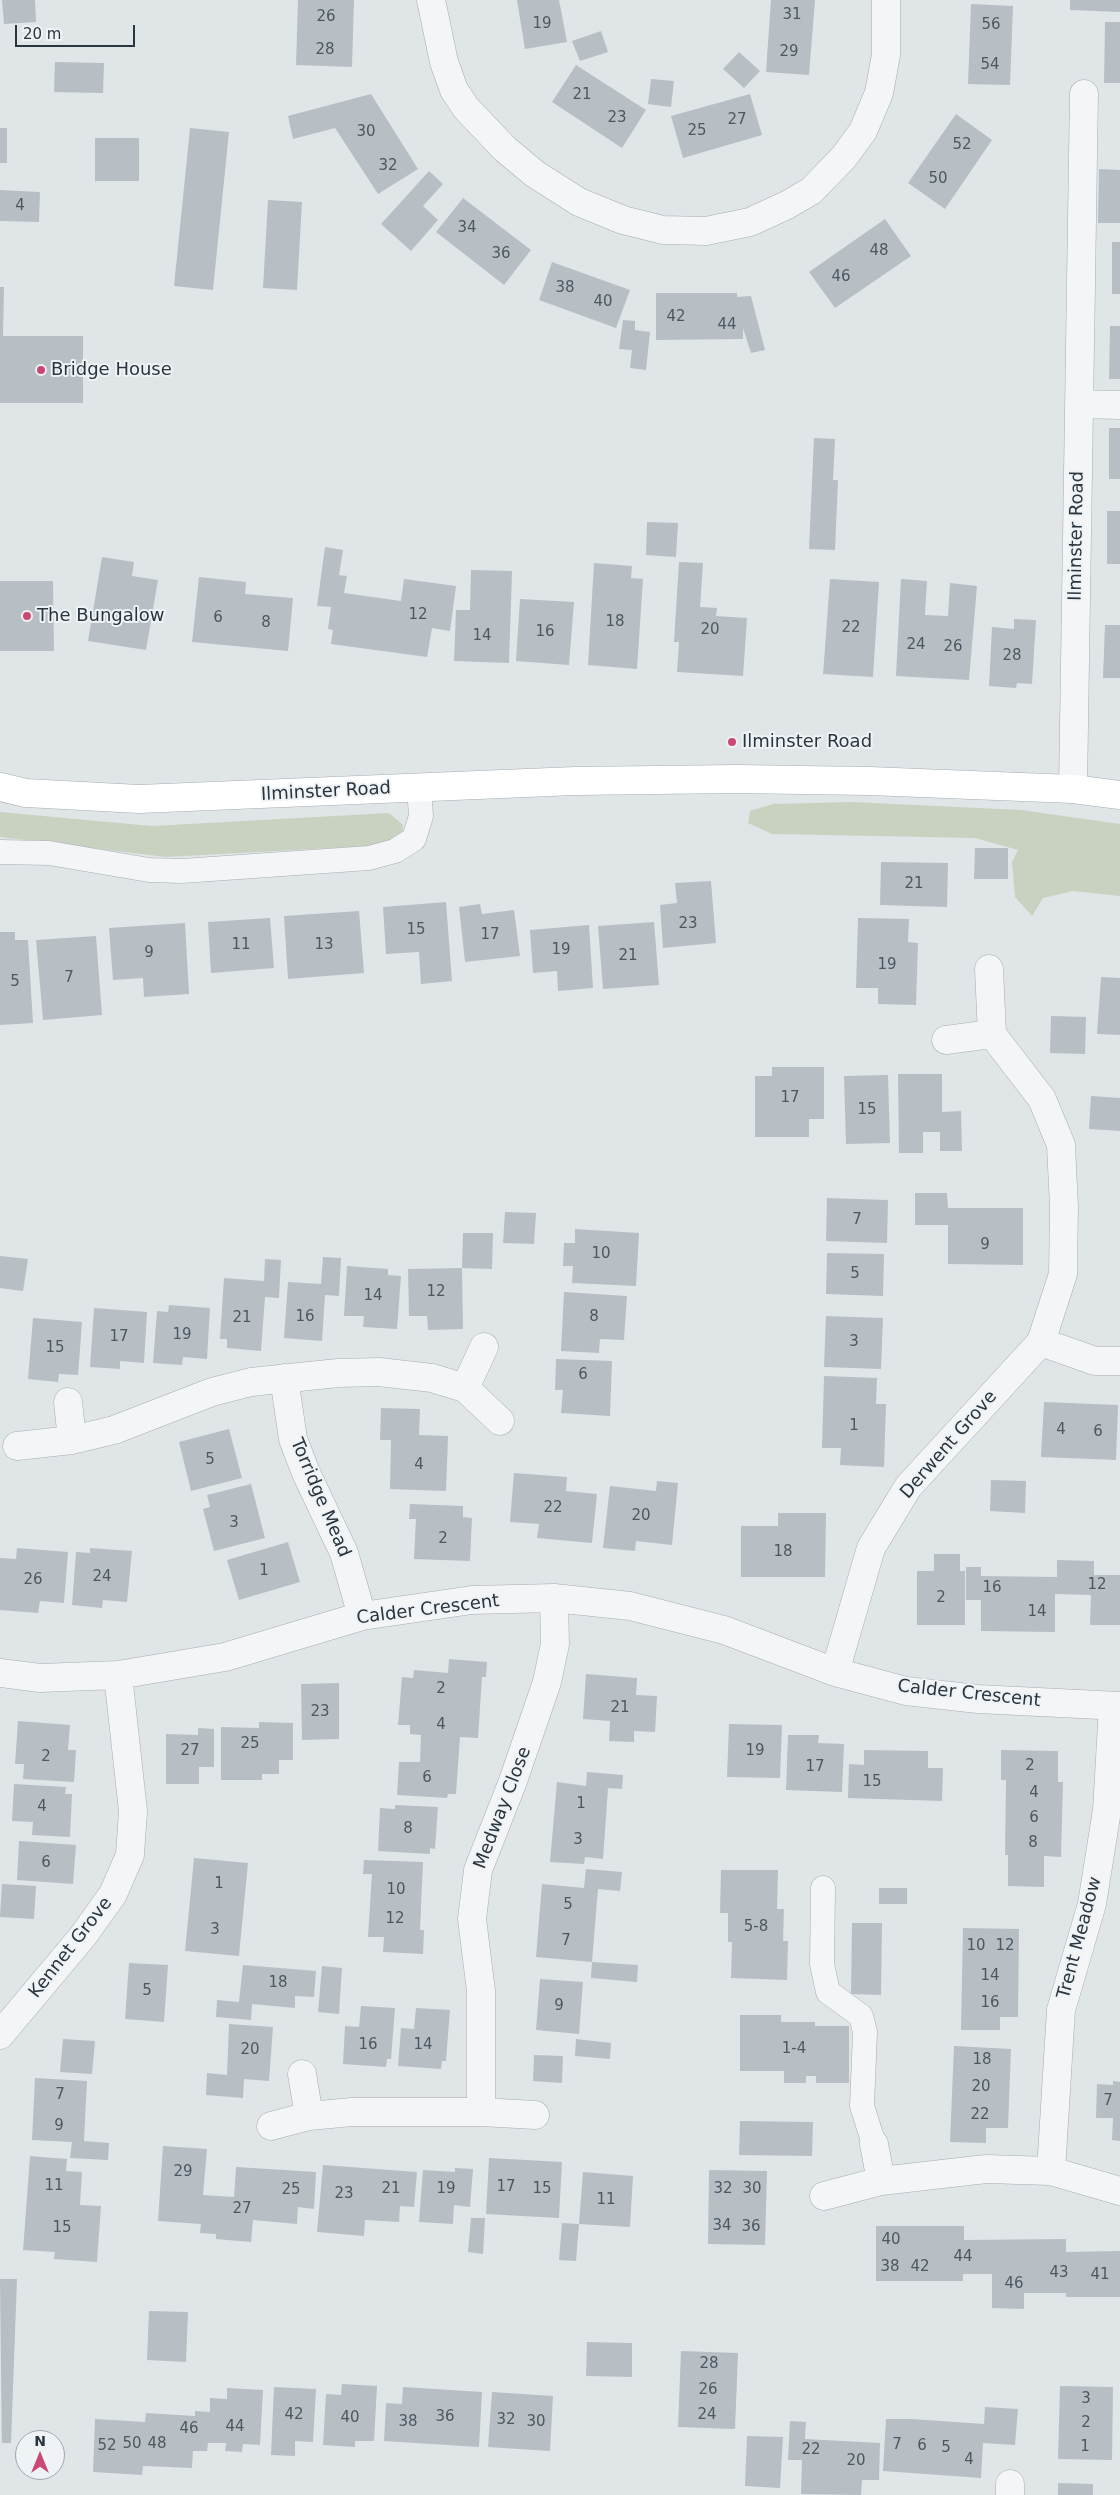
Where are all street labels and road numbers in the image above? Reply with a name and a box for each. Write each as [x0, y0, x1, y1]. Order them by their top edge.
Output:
street label: Ilminster Road [1065, 471, 1089, 601]
street label: Ilminster Road [260, 778, 392, 806]
street label: Derwent Grove [896, 1387, 1002, 1503]
street label: Torridge Mead [285, 1435, 355, 1561]
street label: Calder Crescent [355, 1591, 501, 1629]
street label: Calder Crescent [896, 1676, 1042, 1712]
street label: Medway Close [470, 1744, 536, 1872]
street label: Trent Meadow [1053, 1875, 1107, 2001]
street label: Kennet Grove [25, 1893, 117, 2003]

